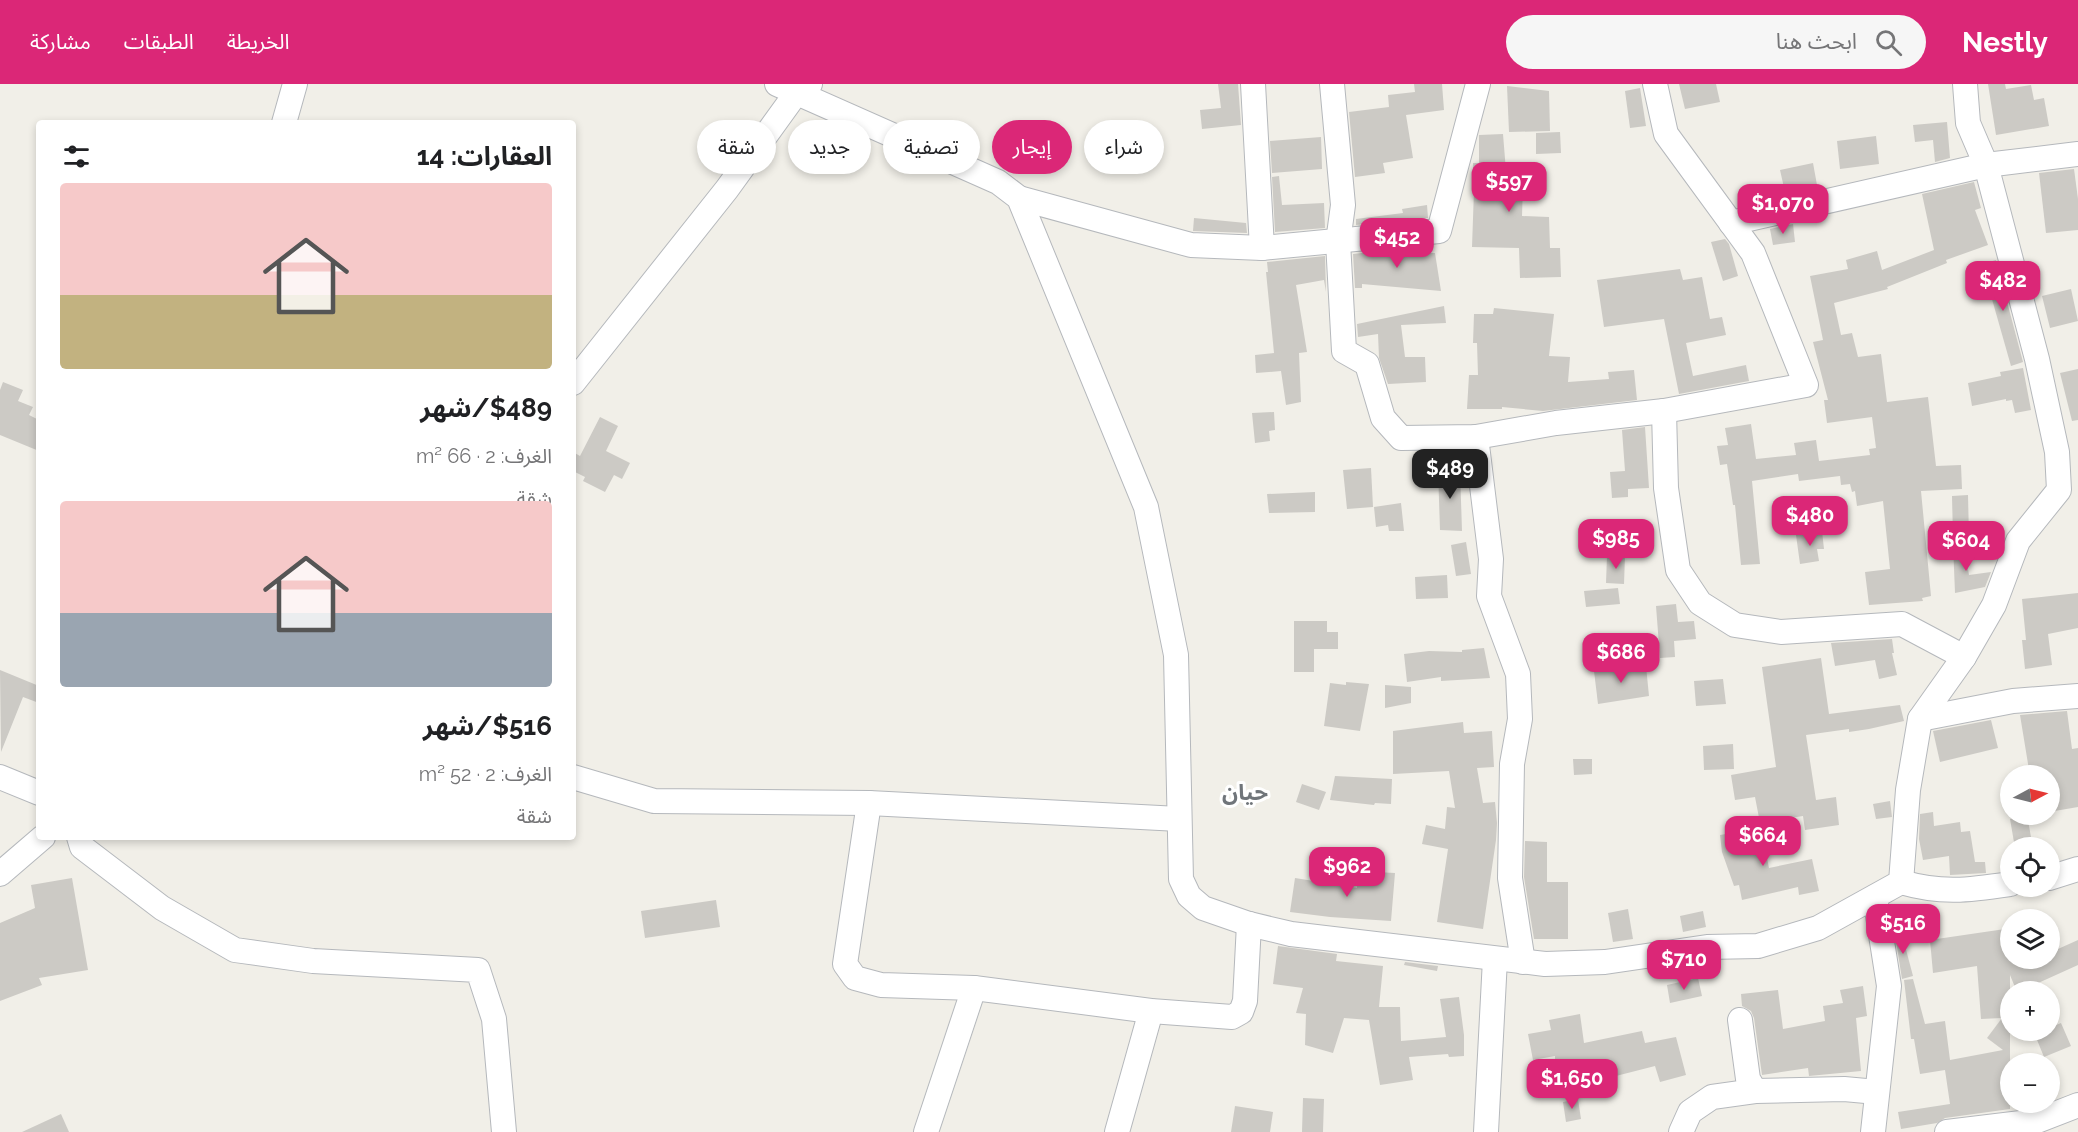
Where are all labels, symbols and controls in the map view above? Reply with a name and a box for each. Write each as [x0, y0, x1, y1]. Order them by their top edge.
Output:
search box [1506, 15, 1926, 69]
icon: search [1872, 26, 1905, 59]
text: Nestly [1962, 26, 2048, 59]
text: ابحث هنا [1776, 28, 1857, 54]
text: مشاركة [30, 29, 91, 54]
text: الطبقات [124, 29, 194, 54]
text: الخريطة [227, 29, 290, 54]
chip: شقة [697, 120, 776, 174]
chip: جديد [788, 120, 871, 174]
chip: تصفية [883, 120, 980, 174]
chip: إيجار [992, 120, 1072, 174]
chip: شراء [1084, 120, 1164, 174]
icon: filters [60, 140, 93, 173]
text: العقارات: 14 [417, 141, 552, 171]
pin: $597 [1473, 162, 1545, 213]
text: $597 [1486, 169, 1532, 193]
pin: $1,070 [1734, 184, 1832, 235]
text: $1,070 [1752, 191, 1814, 215]
pin: $452 [1361, 218, 1433, 269]
icon: home [252, 222, 360, 330]
text: $452 [1374, 225, 1420, 249]
pin: $482 [1967, 261, 2039, 312]
text: $482 [1979, 268, 2027, 292]
text: $489/شهر [420, 393, 552, 423]
text: الغرف: 2 · 66 m² [416, 444, 552, 468]
pin: $489 [1414, 449, 1486, 500]
text: $489 [1426, 456, 1474, 480]
text: شقة [517, 486, 552, 510]
pin: $480 [1774, 496, 1846, 547]
text: $480 [1786, 503, 1834, 527]
pin: $985 [1580, 519, 1652, 570]
pin: $604 [1930, 521, 2002, 572]
text: $985 [1592, 526, 1640, 550]
text: $604 [1942, 528, 1990, 552]
icon: home [252, 540, 360, 648]
pin: $686 [1585, 633, 1657, 684]
text: $686 [1596, 640, 1646, 664]
text: $516/شهر [423, 711, 552, 741]
text: الغرف: 2 · 52 m² [419, 762, 552, 786]
north arrow [2000, 765, 2060, 825]
map controls [2000, 765, 2060, 1113]
district label: حيان [1222, 779, 1268, 805]
text: شقة [517, 804, 552, 828]
pin: $664 [1727, 816, 1799, 867]
text: $664 [1739, 823, 1787, 847]
button: locate [2000, 837, 2060, 897]
pin: $962 [1311, 847, 1383, 898]
text: $962 [1323, 854, 1371, 878]
pin: $516 [1867, 904, 1939, 955]
button: layers [2000, 909, 2060, 969]
text: $516 [1880, 911, 1926, 935]
pin: $710 [1648, 940, 1720, 991]
text: $710 [1661, 947, 1707, 971]
button: + [2000, 981, 2060, 1041]
button: − [2000, 1053, 2060, 1113]
pin: $1,650 [1523, 1059, 1621, 1110]
text: $1,650 [1541, 1066, 1603, 1090]

